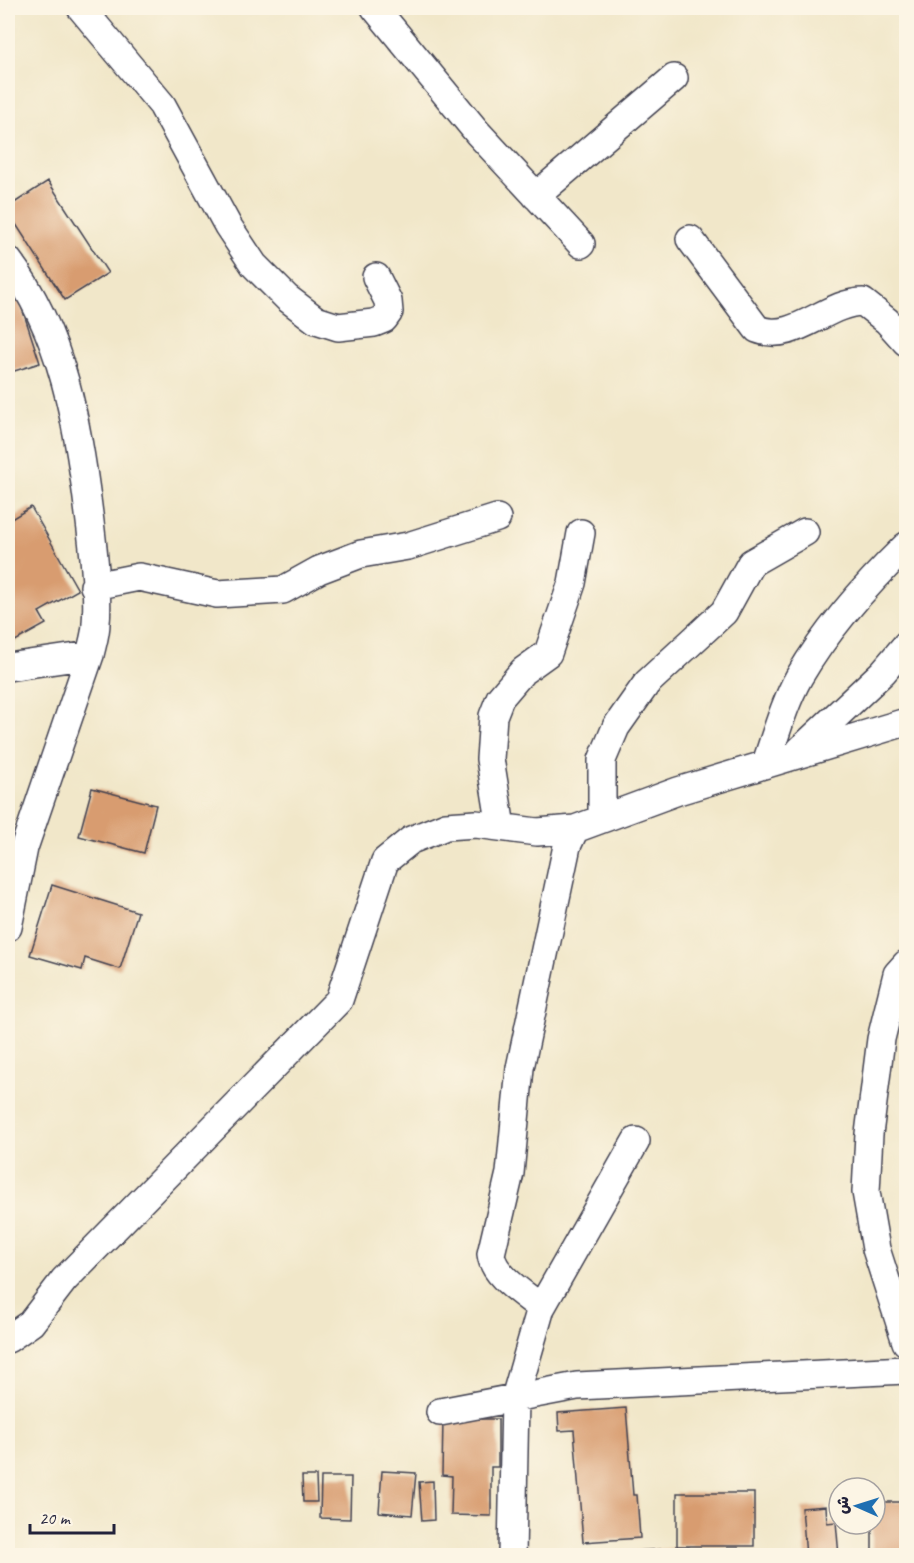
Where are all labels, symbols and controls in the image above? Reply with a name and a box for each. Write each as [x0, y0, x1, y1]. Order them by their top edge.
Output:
north arrow [827, 1476, 887, 1536]
text: ش [833, 1496, 853, 1515]
scale bar [30, 1497, 114, 1535]
text: 20 m [39, 1507, 72, 1529]

